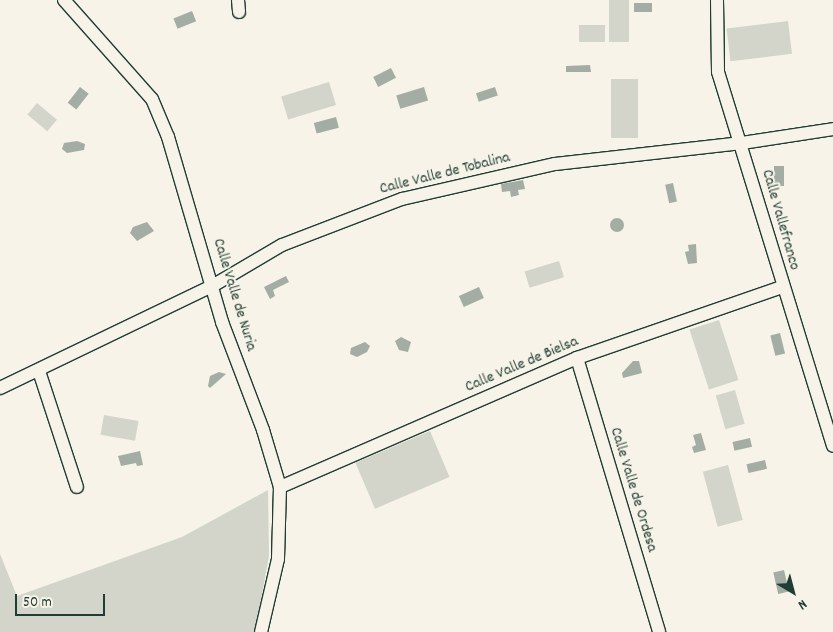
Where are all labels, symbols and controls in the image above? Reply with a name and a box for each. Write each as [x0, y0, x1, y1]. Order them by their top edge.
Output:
street label: Calle Valle de Tobalina [378, 149, 512, 199]
street label: Calle Vallefranco [756, 168, 804, 272]
street label: Calle Valle de Nuria [208, 236, 260, 354]
street label: Calle Valle de Bielsa [463, 333, 581, 397]
street label: Calle Valle de Ordesa [605, 425, 661, 555]
north arrow [768, 567, 818, 617]
scale bar [18, 584, 108, 616]
text: 50 m [23, 592, 52, 614]
text: N [793, 594, 811, 614]

